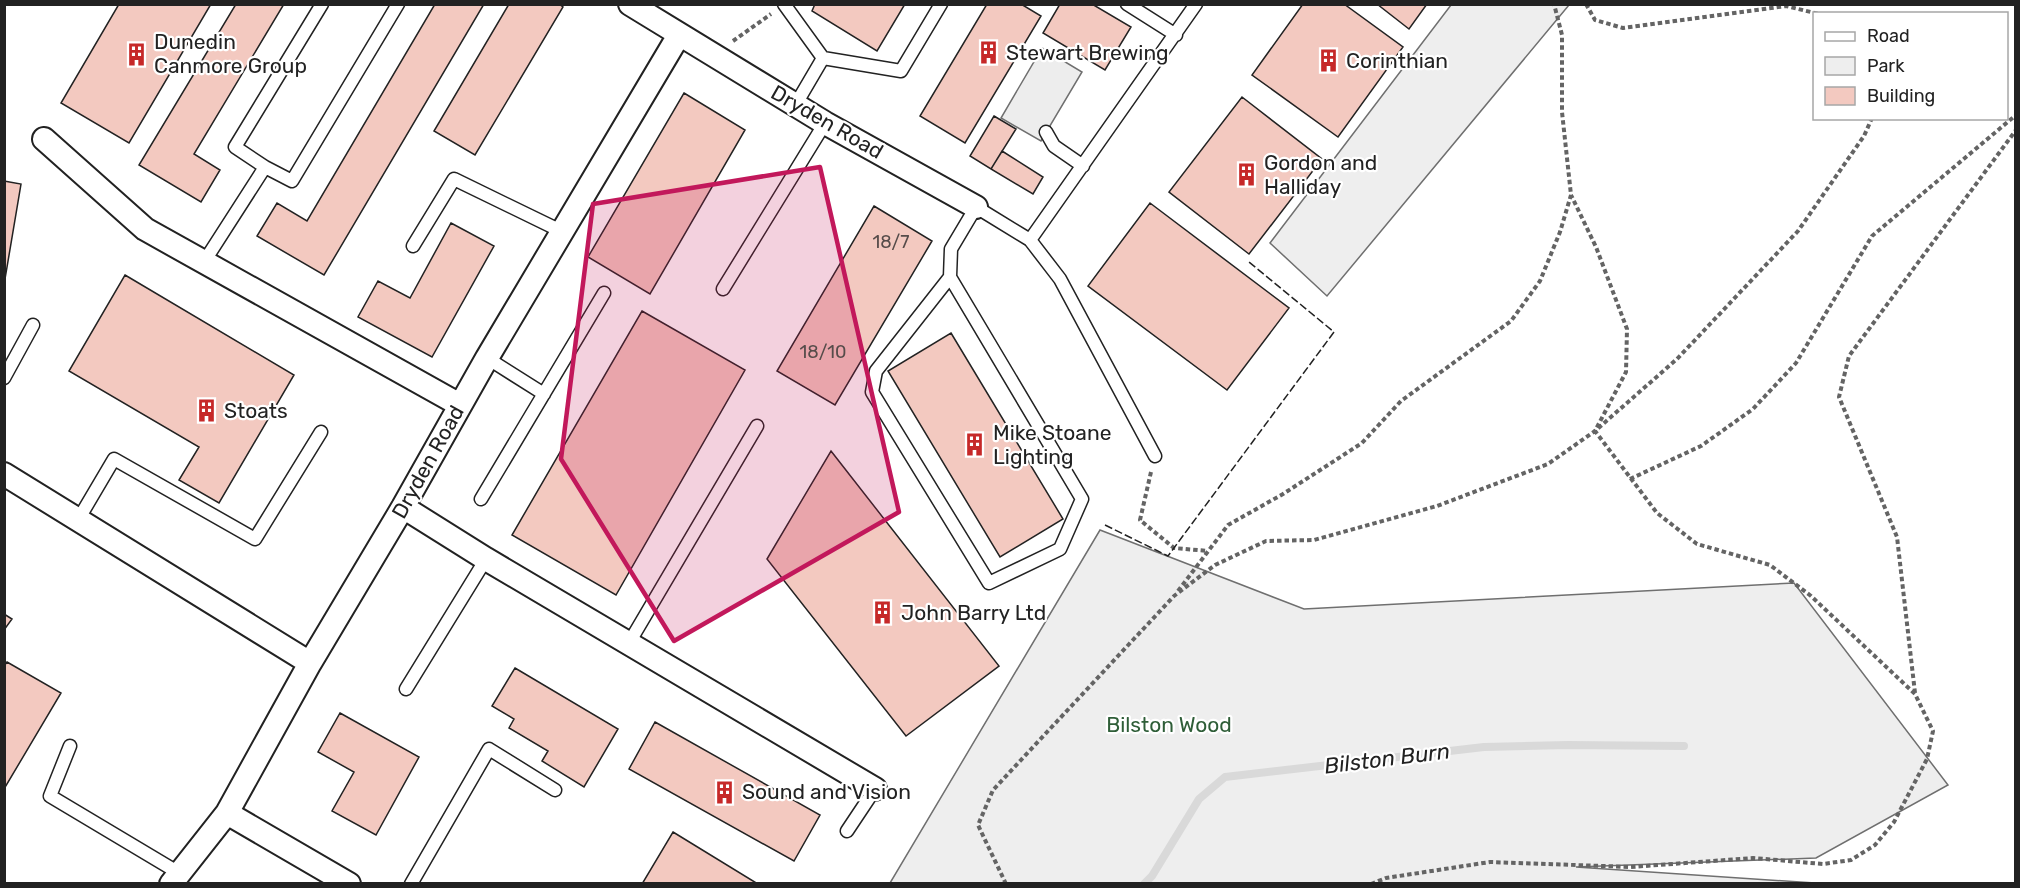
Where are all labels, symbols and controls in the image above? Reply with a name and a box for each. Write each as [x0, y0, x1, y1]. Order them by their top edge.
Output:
legend [1813, 12, 2008, 120]
text: Road [1867, 25, 1910, 47]
place label: Dunedin Canmore Group [154, 29, 307, 78]
building icon: Stewart Brewing [975, 40, 1001, 66]
place label: Stewart Brewing [1006, 40, 1169, 65]
building icon: Dunedin Canmore Group [123, 41, 149, 67]
building icon: Corinthian [1315, 48, 1341, 74]
place label: Corinthian [1346, 48, 1448, 73]
text: Park [1867, 55, 1905, 77]
street label: Dryden Road [767, 79, 888, 164]
text: Building [1867, 85, 1935, 107]
place label: Gordon and Halliday [1264, 150, 1377, 199]
building icon: Gordon and Halliday [1233, 162, 1259, 188]
house number: 18/7 [873, 231, 910, 253]
house number: 18/10 [800, 341, 846, 363]
building icon: Stoats [193, 398, 219, 424]
place label: Stoats [224, 398, 288, 423]
street label: Dryden Road [386, 401, 469, 523]
place label: Mike Stoane Lighting [993, 420, 1111, 469]
building icon: Mike Stoane Lighting [962, 432, 988, 458]
building icon: John Barry Ltd [870, 600, 896, 626]
place label: John Barry Ltd [901, 600, 1046, 625]
park label: Bilston Wood [1106, 712, 1232, 737]
water label: Bilston Burn [1323, 737, 1451, 780]
building icon: Sound and Vision [711, 779, 737, 805]
place label: Sound and Vision [742, 779, 911, 804]

